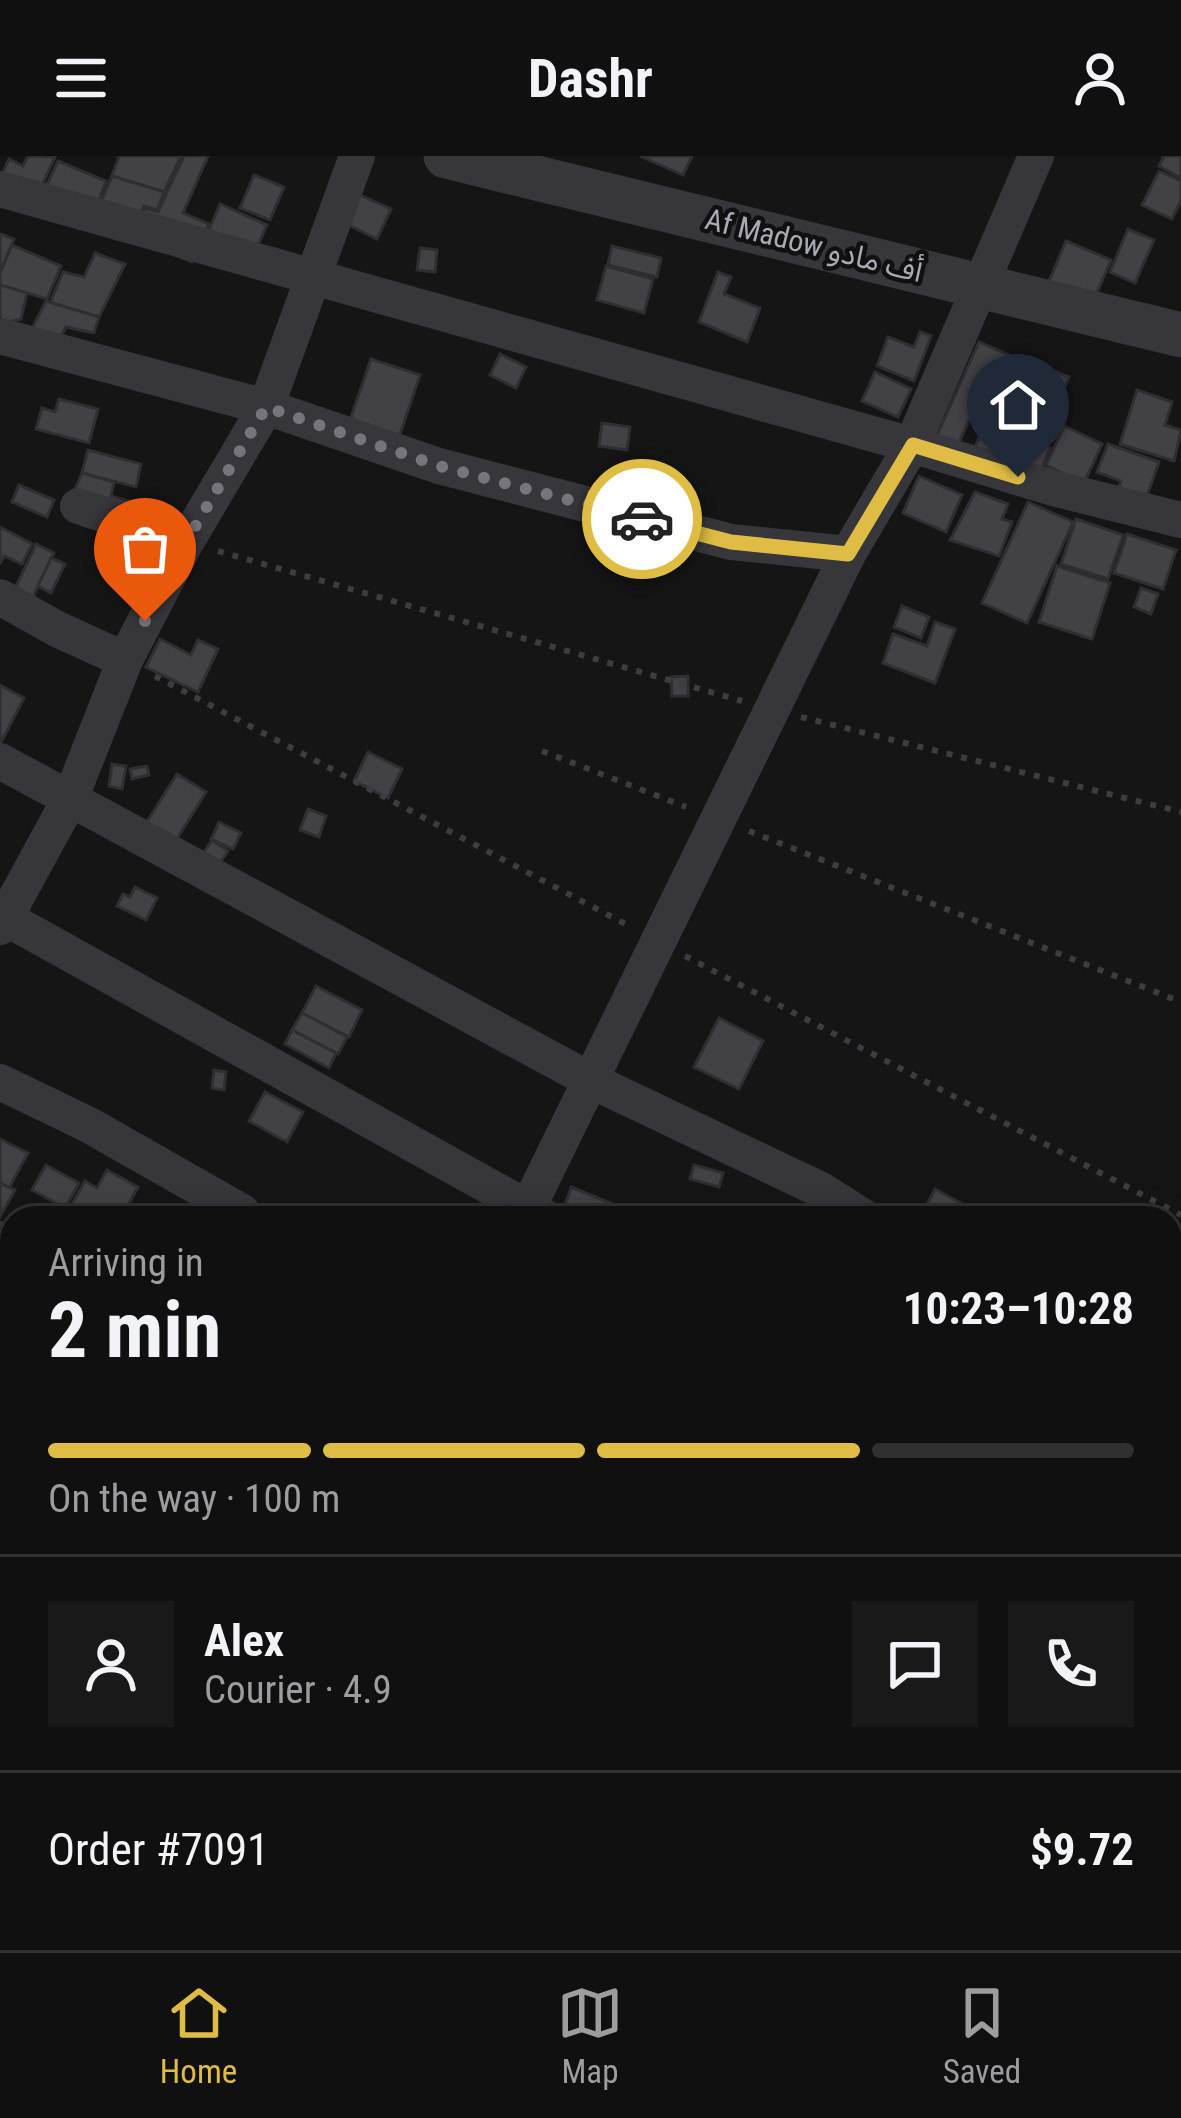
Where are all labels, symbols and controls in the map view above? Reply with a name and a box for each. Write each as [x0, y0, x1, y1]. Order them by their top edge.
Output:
icon: menu [48, 45, 114, 111]
icon: person [1067, 45, 1133, 111]
text: Dashr [528, 47, 653, 110]
street label: Af Madow أف مادو [702, 200, 926, 289]
pin [967, 354, 1069, 477]
icon: home [985, 372, 1051, 438]
courier [582, 459, 702, 579]
icon: car [609, 486, 675, 552]
pin [94, 498, 196, 621]
icon: bag [112, 516, 178, 582]
text: Arriving in [48, 1240, 204, 1286]
text: 10:23–10:28 [903, 1282, 1134, 1335]
text: 2 min [48, 1285, 221, 1376]
text: On the way · 100 m [48, 1476, 340, 1522]
button: person [48, 1601, 174, 1727]
button: chat [852, 1601, 978, 1727]
button: phone [1008, 1601, 1134, 1727]
text: Alex [204, 1614, 284, 1667]
text: Courier · 4.9 [204, 1667, 392, 1713]
text: Order #7091 [48, 1823, 269, 1876]
text: $9.72 [1030, 1823, 1134, 1876]
tab: Home [160, 1980, 237, 2091]
tab: Map [557, 1980, 623, 2091]
tab: Saved [943, 1980, 1021, 2091]

